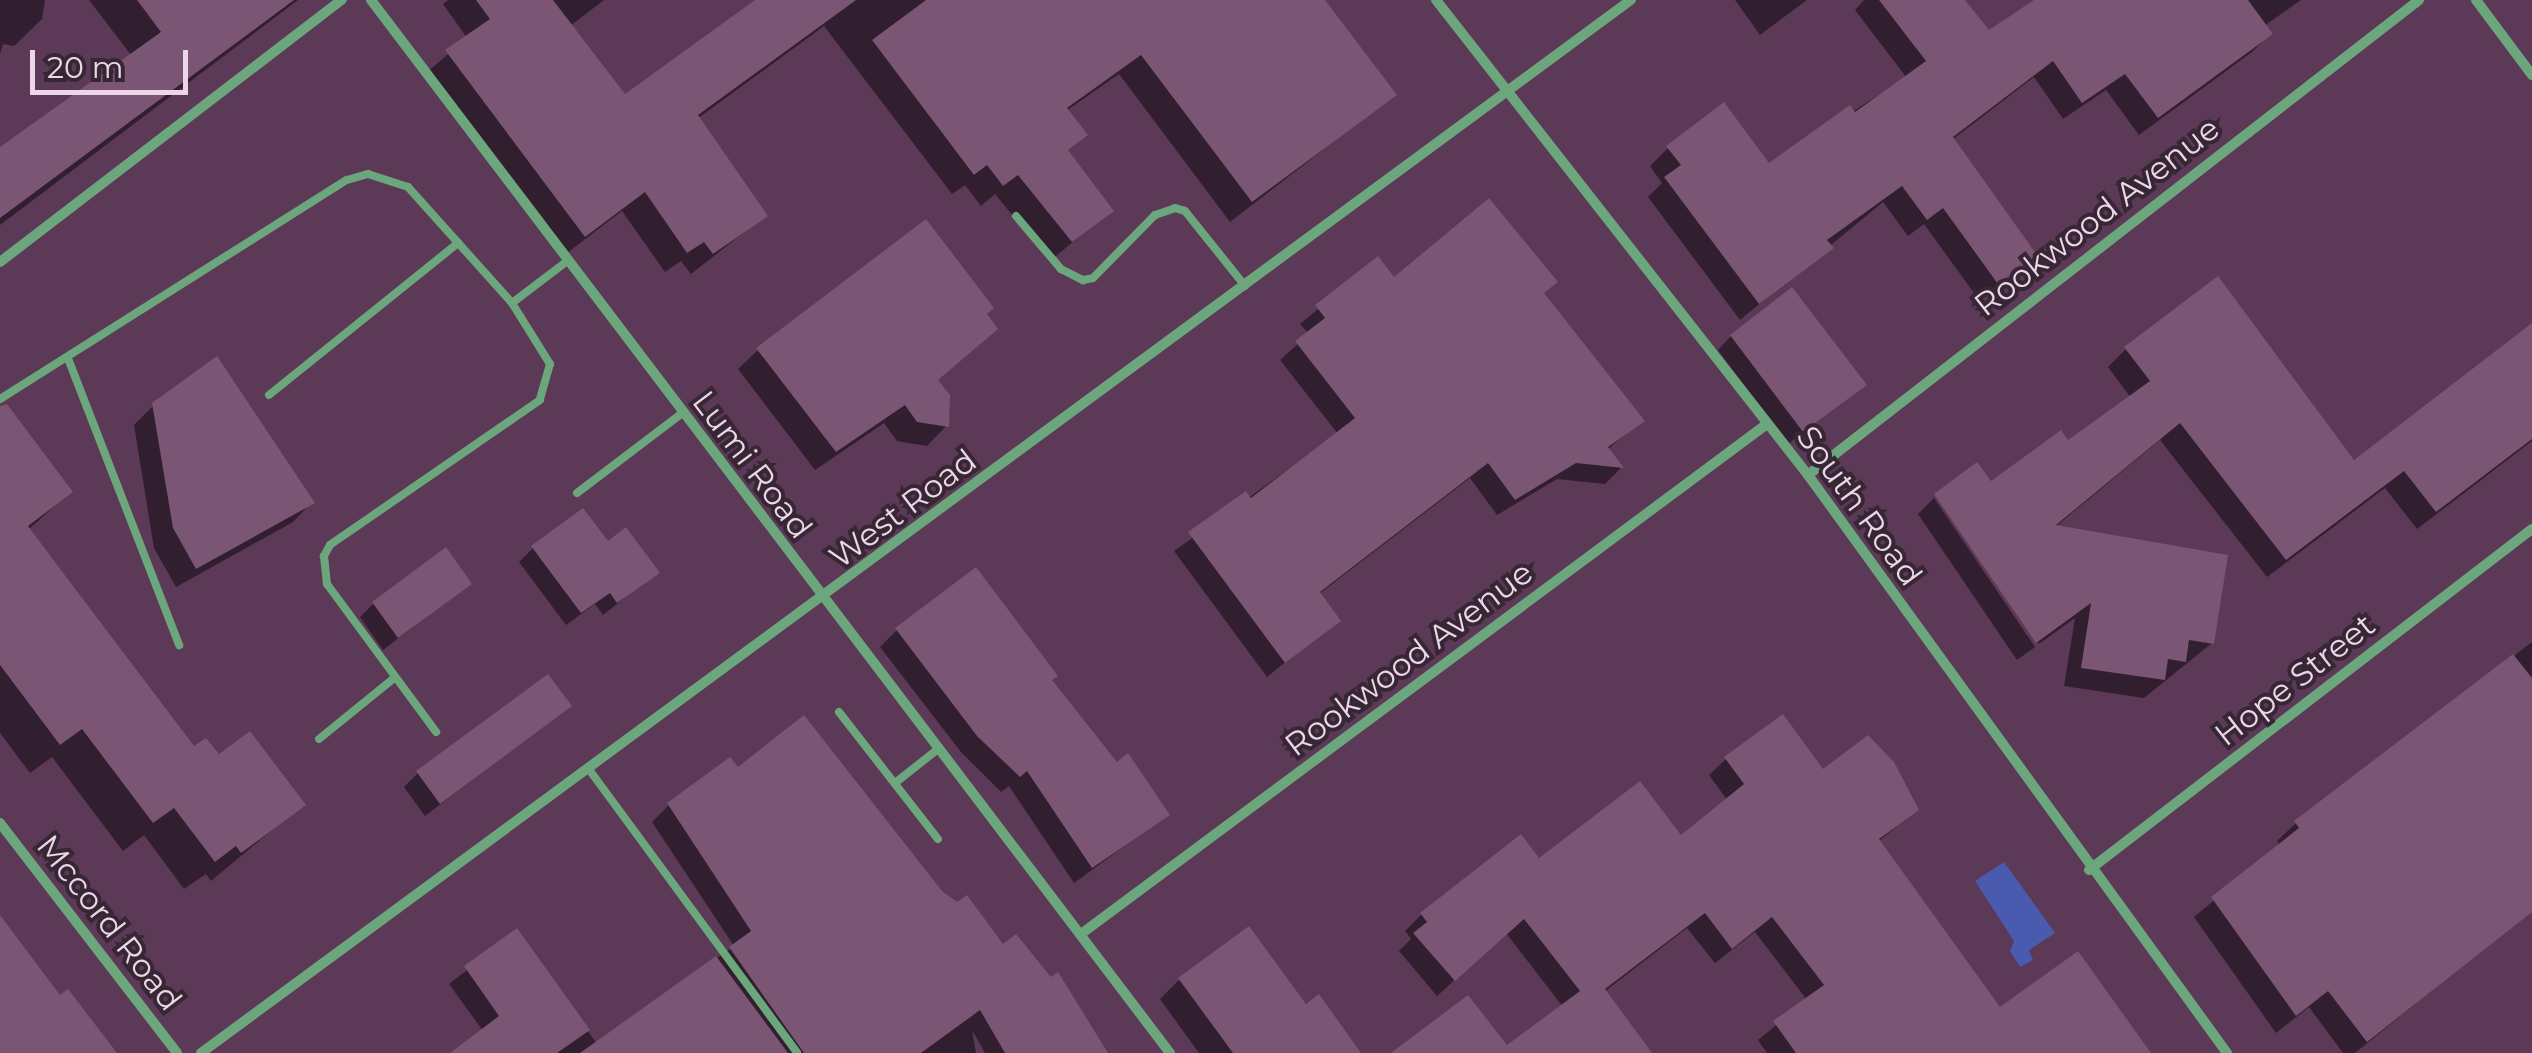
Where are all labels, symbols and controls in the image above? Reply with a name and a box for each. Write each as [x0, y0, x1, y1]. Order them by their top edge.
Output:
scale bar [35, 30, 192, 92]
text: 20 m [47, 49, 124, 86]
street label: Rookwood Avenue [1967, 109, 2227, 325]
street label: Lumi Road [684, 384, 820, 546]
street label: South Road [1788, 419, 1930, 593]
street label: West Road [822, 441, 984, 577]
street label: Rookwood Avenue [1278, 553, 1540, 765]
street label: Hope Street [2207, 606, 2383, 754]
street label: Mccord Road [29, 828, 189, 1018]

